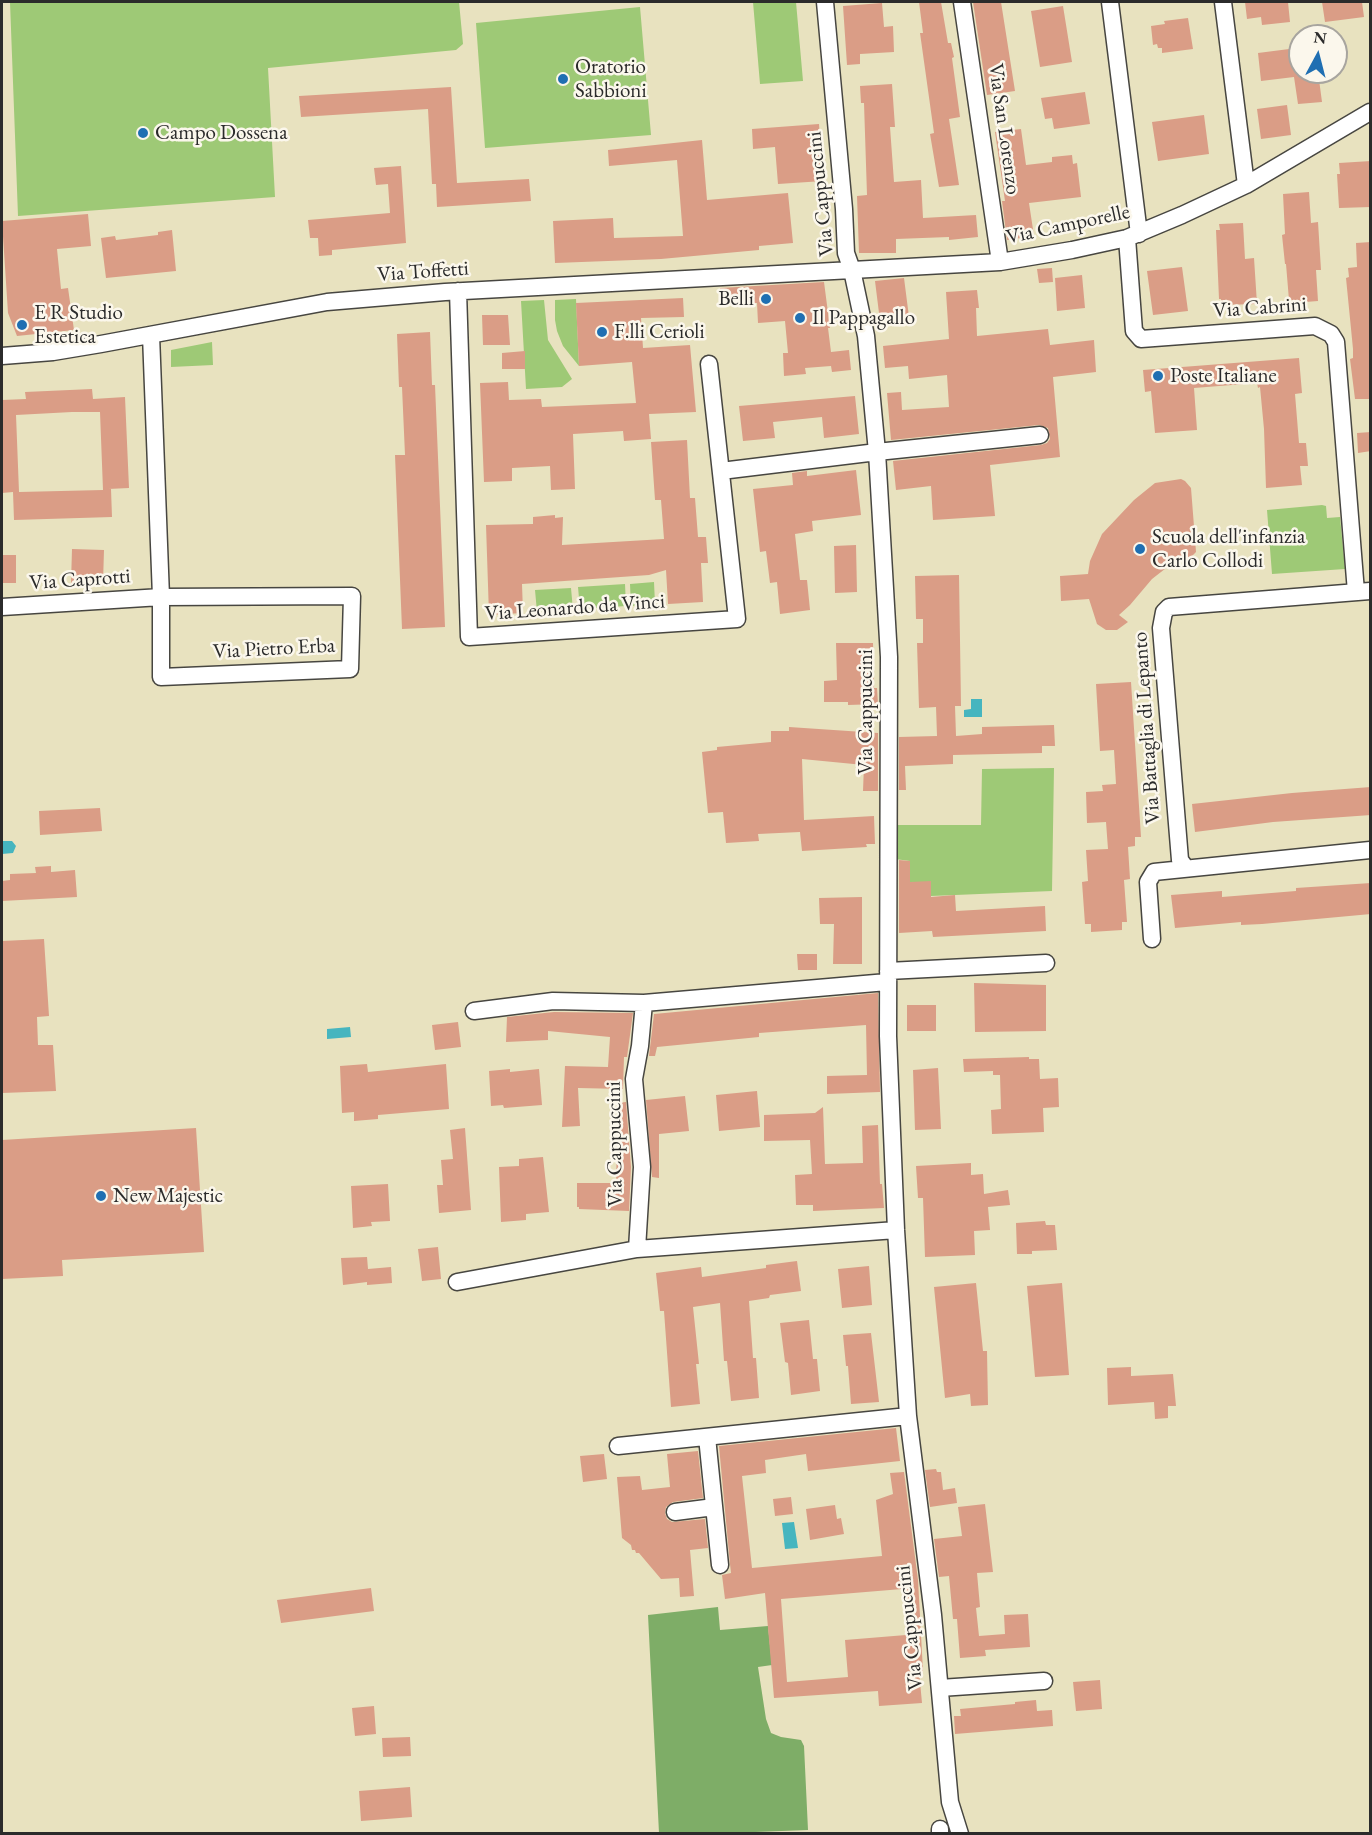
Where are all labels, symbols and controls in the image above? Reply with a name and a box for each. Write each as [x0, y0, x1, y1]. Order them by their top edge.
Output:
north arrow [1288, 24, 1348, 84]
text: N [1312, 26, 1328, 49]
place label: Oratorio Sabbioni [575, 54, 647, 104]
street label: Via San Lorenzo [982, 62, 1026, 196]
marker: Oratorio Sabbioni [556, 72, 570, 86]
place label: Campo Dossena [155, 120, 288, 146]
marker: Campo Dossena [136, 126, 150, 140]
street label: Via Cappuccini [802, 130, 840, 258]
street label: Via Camporelle [1004, 200, 1132, 250]
street label: Via Toffetti [376, 256, 470, 288]
place label: Belli [718, 286, 754, 312]
marker: Belli [759, 292, 773, 306]
street label: Via Cabrini [1212, 292, 1308, 324]
place label: E R Studio Estetica [34, 300, 123, 350]
place label: Il Pappagallo [812, 305, 915, 331]
marker: Il Pappagallo [793, 311, 807, 325]
marker: E R Studio Estetica [15, 318, 29, 332]
place label: F.lli Cerioli [614, 319, 705, 345]
marker: F.lli Cerioli [595, 325, 609, 339]
place label: Poste Italiane [1170, 363, 1277, 389]
marker: Poste Italiane [1151, 369, 1165, 383]
place label: Scuola dell'infanzia Carlo Collodi [1152, 524, 1305, 574]
marker: Scuola dell'infanzia Carlo Collodi [1133, 542, 1147, 556]
street label: Via Caprotti [29, 564, 131, 596]
street label: Via Leonardo da Vinci [484, 589, 666, 627]
street label: Via Battaglia di Lepanto [1128, 631, 1166, 825]
street label: Via Pietro Erba [212, 633, 336, 665]
street label: Via Cappuccini [853, 649, 879, 775]
street label: Via Cappuccini [601, 1081, 629, 1207]
place label: New Majestic [113, 1183, 223, 1209]
marker: New Majestic [94, 1189, 108, 1203]
street label: Via Cappuccini [891, 1564, 929, 1692]

